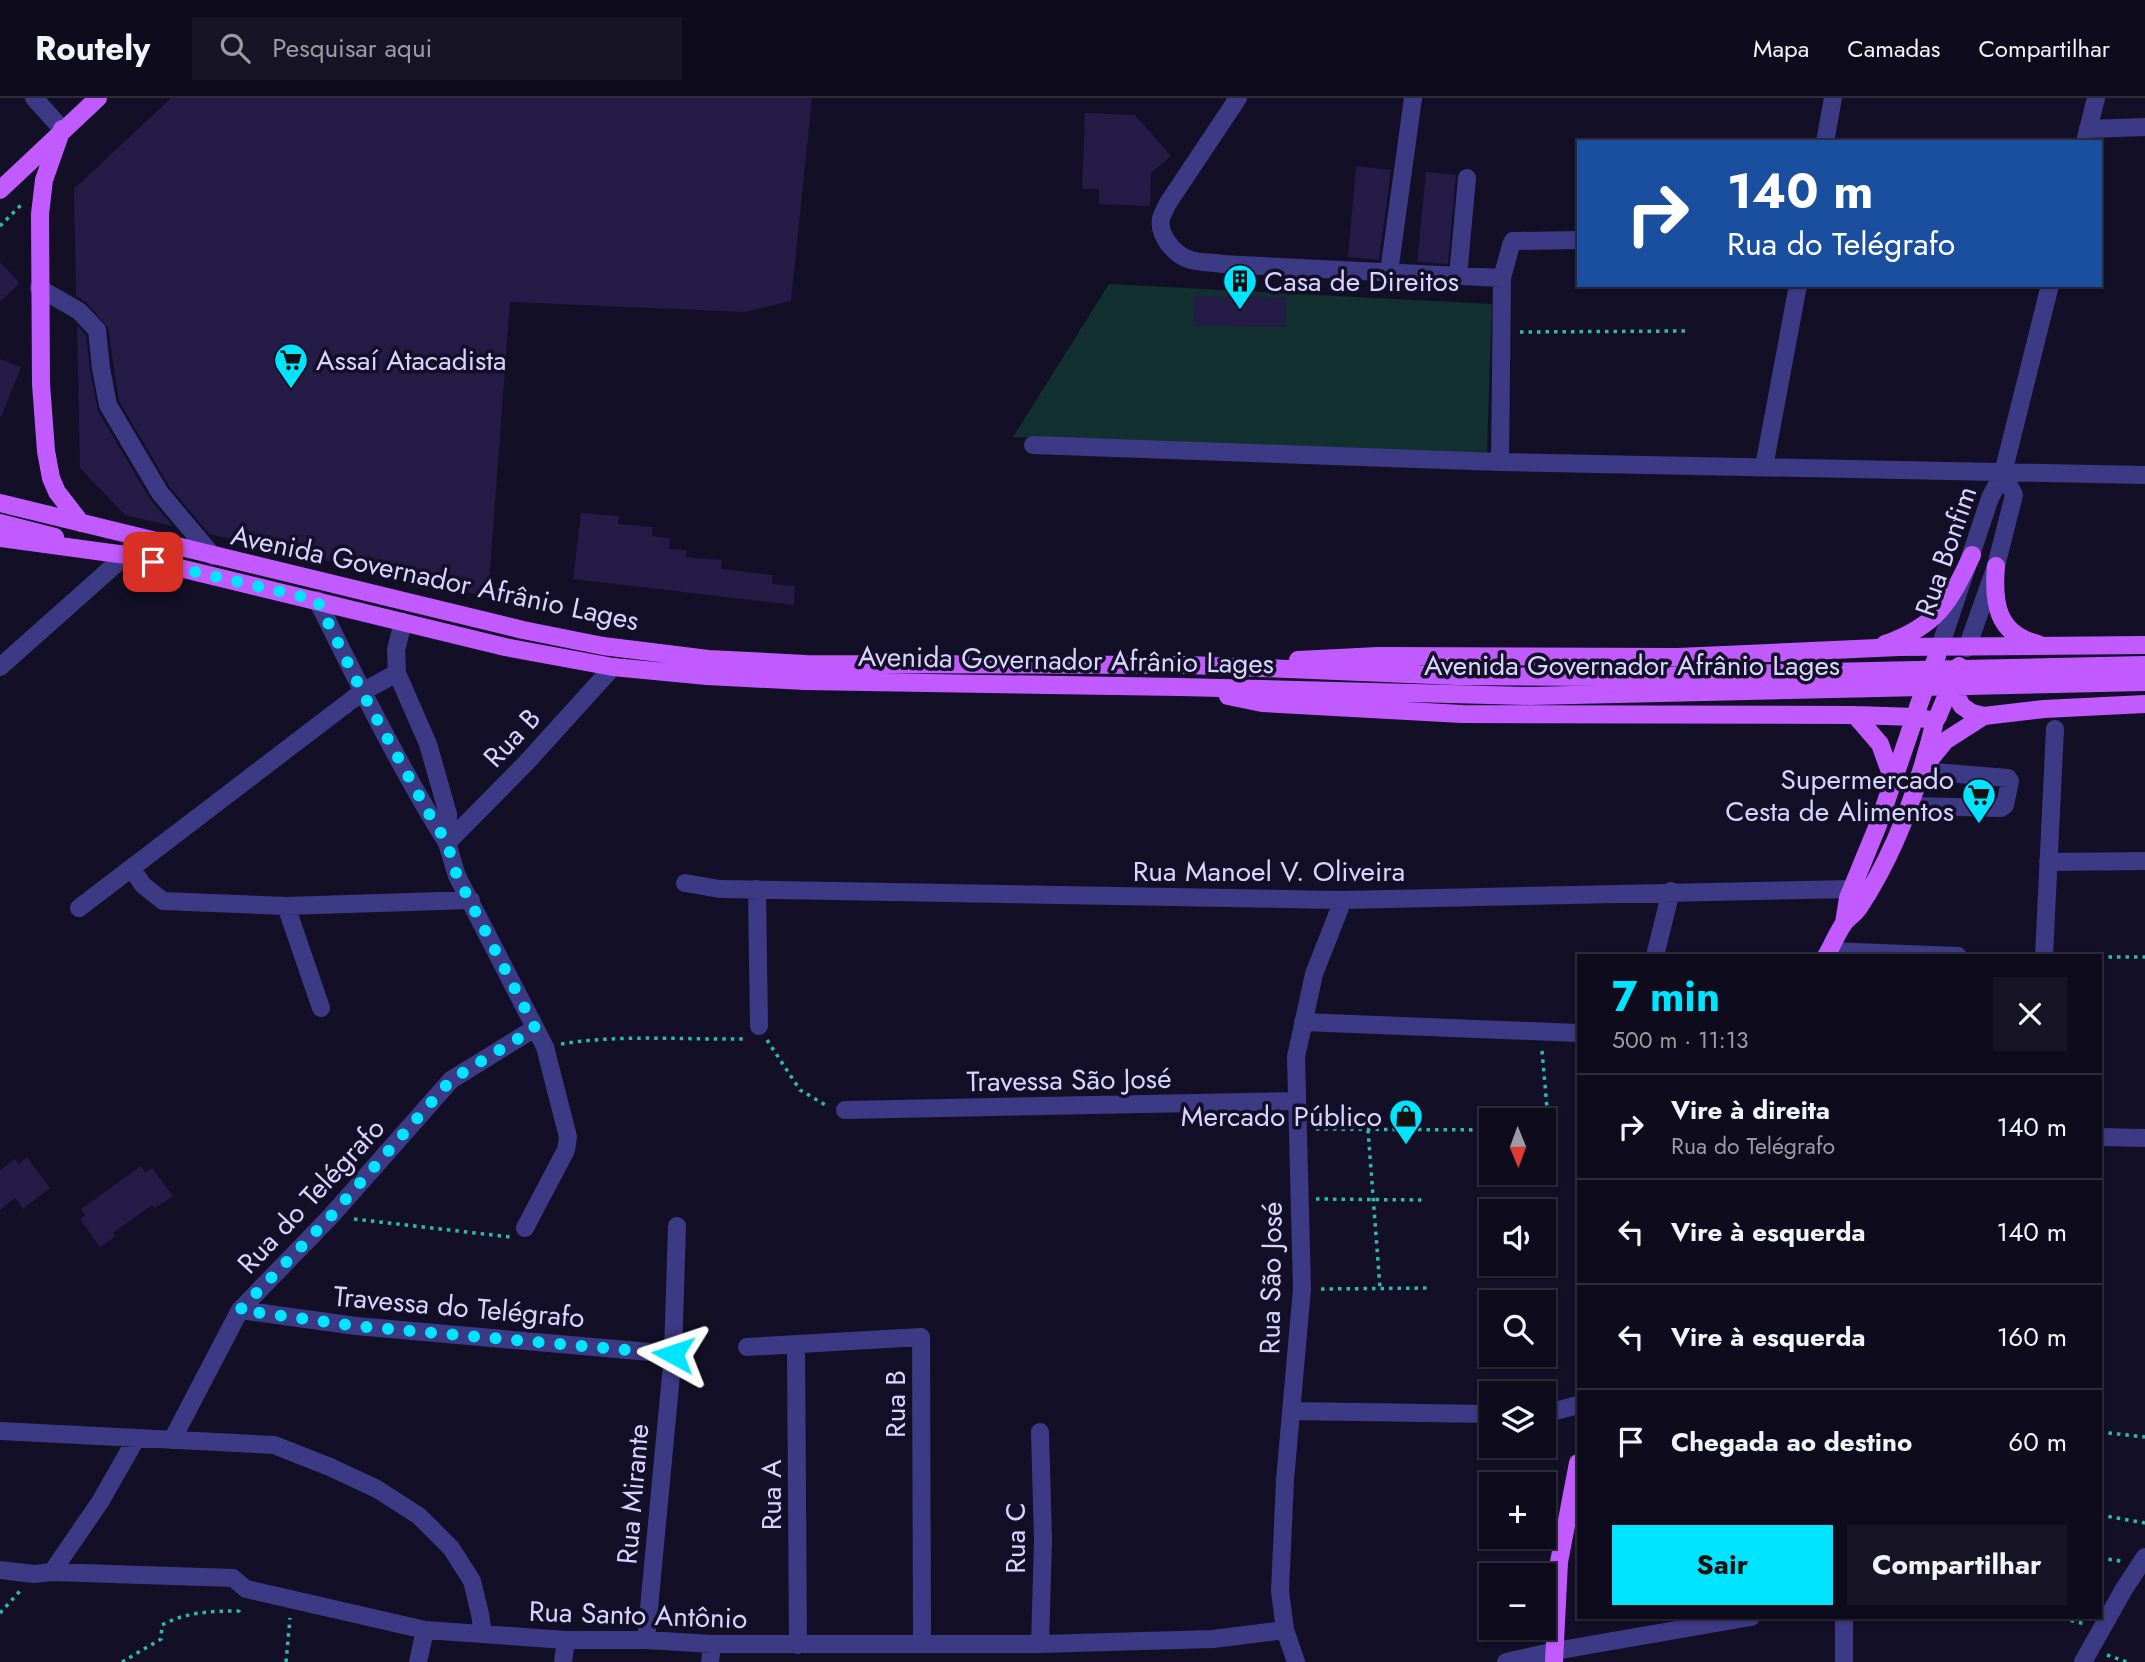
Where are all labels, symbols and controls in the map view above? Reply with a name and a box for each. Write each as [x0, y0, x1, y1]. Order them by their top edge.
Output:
search box [192, 17, 682, 80]
text: Routely [35, 25, 150, 72]
icon: search [216, 29, 254, 67]
text: Pesquisar aqui [272, 29, 432, 67]
text: Mapa [1753, 31, 1809, 66]
text: Camadas [1847, 31, 1940, 66]
text: Compartilhar [1978, 31, 2110, 66]
text: 140 m [1727, 156, 1873, 226]
icon: right [1612, 168, 1703, 259]
text: Rua do Telégrafo [1727, 221, 1955, 267]
place label: Casa de Direitos [1264, 261, 1459, 302]
building icon: Casa de Direitos [1221, 262, 1259, 311]
place label: Assaí Atacadista [316, 340, 506, 381]
supermarket icon: Assaí Atacadista [272, 341, 310, 390]
street label: Rua Bonfim [1905, 481, 1987, 621]
street label: Avenida Governador Afrânio Lages [227, 515, 643, 641]
pin [123, 532, 183, 592]
icon: arrive [134, 543, 172, 581]
street label: Avenida Governador Afrânio Lages [858, 636, 1274, 684]
street label: Avenida Governador Afrânio Lages [1424, 645, 1840, 686]
street label: Rua B [474, 699, 550, 777]
place label: Supermercado Cesta de Alimentos [1725, 759, 1954, 832]
supermarket icon: Supermercado Cesta de Alimentos [1960, 776, 1998, 825]
street label: Rua Manoel V. Oliveira [1133, 851, 1405, 892]
text: 7 min [1612, 966, 1720, 1027]
button: close [1993, 977, 2067, 1051]
text: 500 m · 11:13 [1612, 1023, 1749, 1057]
street label: Travessa São José [966, 1058, 1172, 1102]
text: Vire à direita [1671, 1091, 1830, 1129]
place label: Mercado Público [1181, 1096, 1382, 1137]
shop icon: Mercado Público [1387, 1097, 1425, 1146]
north arrow [1479, 1108, 1556, 1185]
map controls [1479, 1108, 1556, 1640]
icon: right [1612, 1108, 1650, 1146]
text: 140 m [1996, 1108, 2067, 1146]
street label: Rua do Telégrafo [228, 1109, 394, 1283]
text: Rua do Telégrafo [1671, 1129, 1835, 1163]
button: sound [1479, 1199, 1556, 1276]
street label: Rua São José [1249, 1201, 1293, 1355]
icon: left [1612, 1213, 1650, 1251]
text: Vire à esquerda [1671, 1213, 1866, 1251]
text: 140 m [1996, 1213, 2067, 1251]
street label: Travessa do Telégrafo [332, 1276, 586, 1338]
button: search [1479, 1290, 1556, 1367]
position arrow [636, 1317, 710, 1391]
icon: left [1612, 1318, 1650, 1356]
text: Vire à esquerda [1671, 1318, 1866, 1356]
text: 160 m [1997, 1318, 2067, 1356]
street label: Rua B [875, 1370, 916, 1438]
button: layers [1479, 1381, 1556, 1458]
street label: Rua Mirante [606, 1422, 660, 1566]
icon: arrive [1612, 1423, 1650, 1461]
text: Chegada ao destino [1671, 1423, 1912, 1461]
text: 60 m [2008, 1423, 2067, 1461]
street label: Rua A [751, 1459, 792, 1530]
button: + [1479, 1472, 1556, 1549]
street label: Rua C [995, 1502, 1036, 1574]
button: Sair [1612, 1525, 1833, 1605]
button: Compartilhar [1847, 1525, 2067, 1605]
button: − [1479, 1563, 1556, 1640]
street label: Rua Santo Antônio [528, 1591, 748, 1639]

